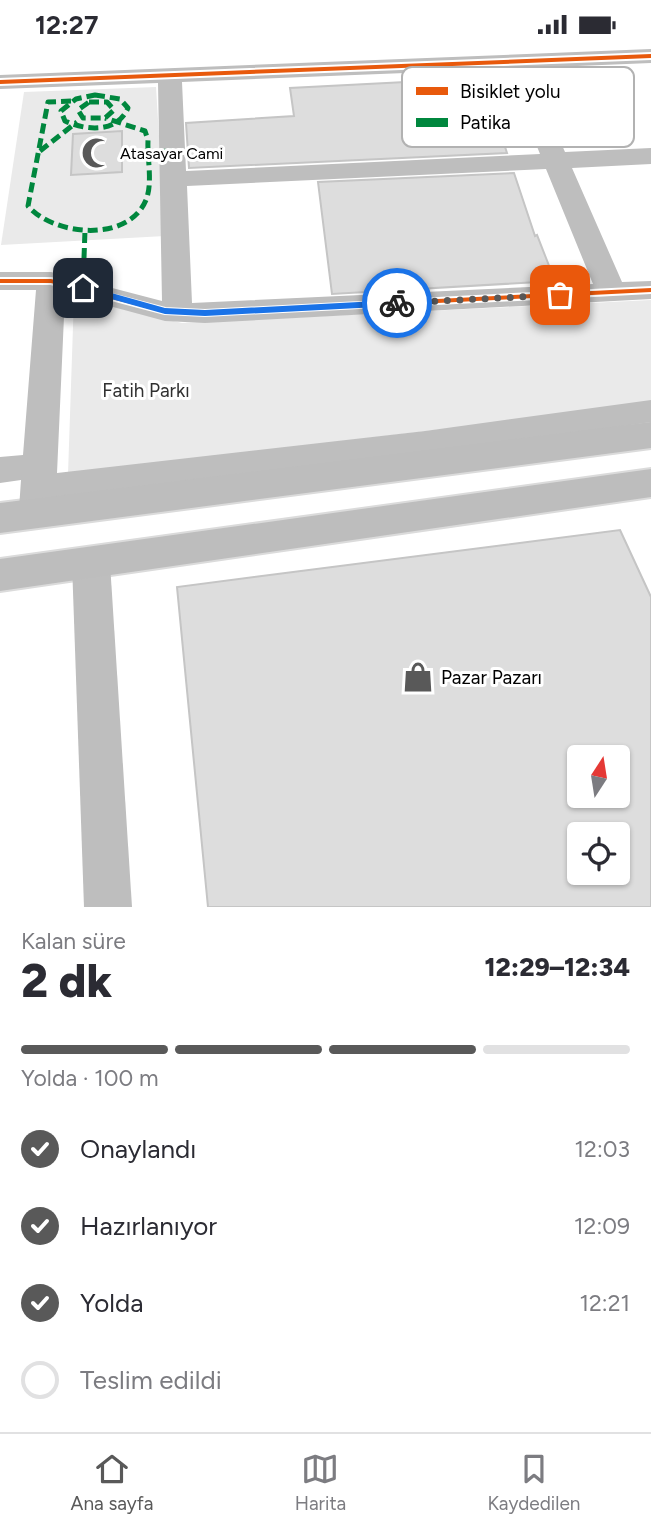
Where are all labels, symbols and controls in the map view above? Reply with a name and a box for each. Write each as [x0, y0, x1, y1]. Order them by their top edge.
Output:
text: 12:27 [35, 9, 98, 41]
legend [402, 67, 634, 147]
text: Bisiklet yolu [460, 80, 561, 103]
text: Patika [460, 111, 511, 134]
mosque icon: Atasayar Cami [80, 136, 114, 170]
place label: Atasayar Cami [120, 144, 223, 163]
pin [53, 258, 113, 318]
pin [530, 265, 590, 325]
courier [362, 268, 432, 338]
icon: home [64, 269, 102, 307]
icon: bag [541, 276, 579, 314]
icon: bike [378, 284, 416, 322]
park label: Fatih Parkı [102, 379, 190, 402]
shop icon: Pazar Pazarı [401, 660, 435, 694]
place label: Pazar Pazarı [441, 666, 542, 689]
north arrow [567, 745, 630, 809]
map controls [567, 745, 630, 885]
button: locate [567, 822, 630, 885]
text: Kalan süre [21, 927, 126, 955]
text: 12:29–12:34 [484, 951, 630, 983]
text: 2 dk [21, 953, 112, 1009]
text: Yolda · 100 m [21, 1064, 159, 1092]
icon: check [21, 1130, 59, 1168]
text: Onaylandı [80, 1133, 196, 1165]
text: 12:03 [575, 1135, 630, 1163]
icon: check [21, 1207, 59, 1245]
text: Hazırlanıyor [80, 1210, 217, 1242]
text: 12:09 [574, 1212, 630, 1240]
icon: check [21, 1284, 59, 1322]
text: Yolda [80, 1287, 143, 1319]
text: 12:21 [579, 1289, 630, 1317]
text: Teslim edildi [80, 1364, 222, 1396]
tab: Ana sayfa [71, 1450, 153, 1515]
tab: Harita [295, 1450, 346, 1515]
tab: Kaydedilen [487, 1450, 580, 1515]

